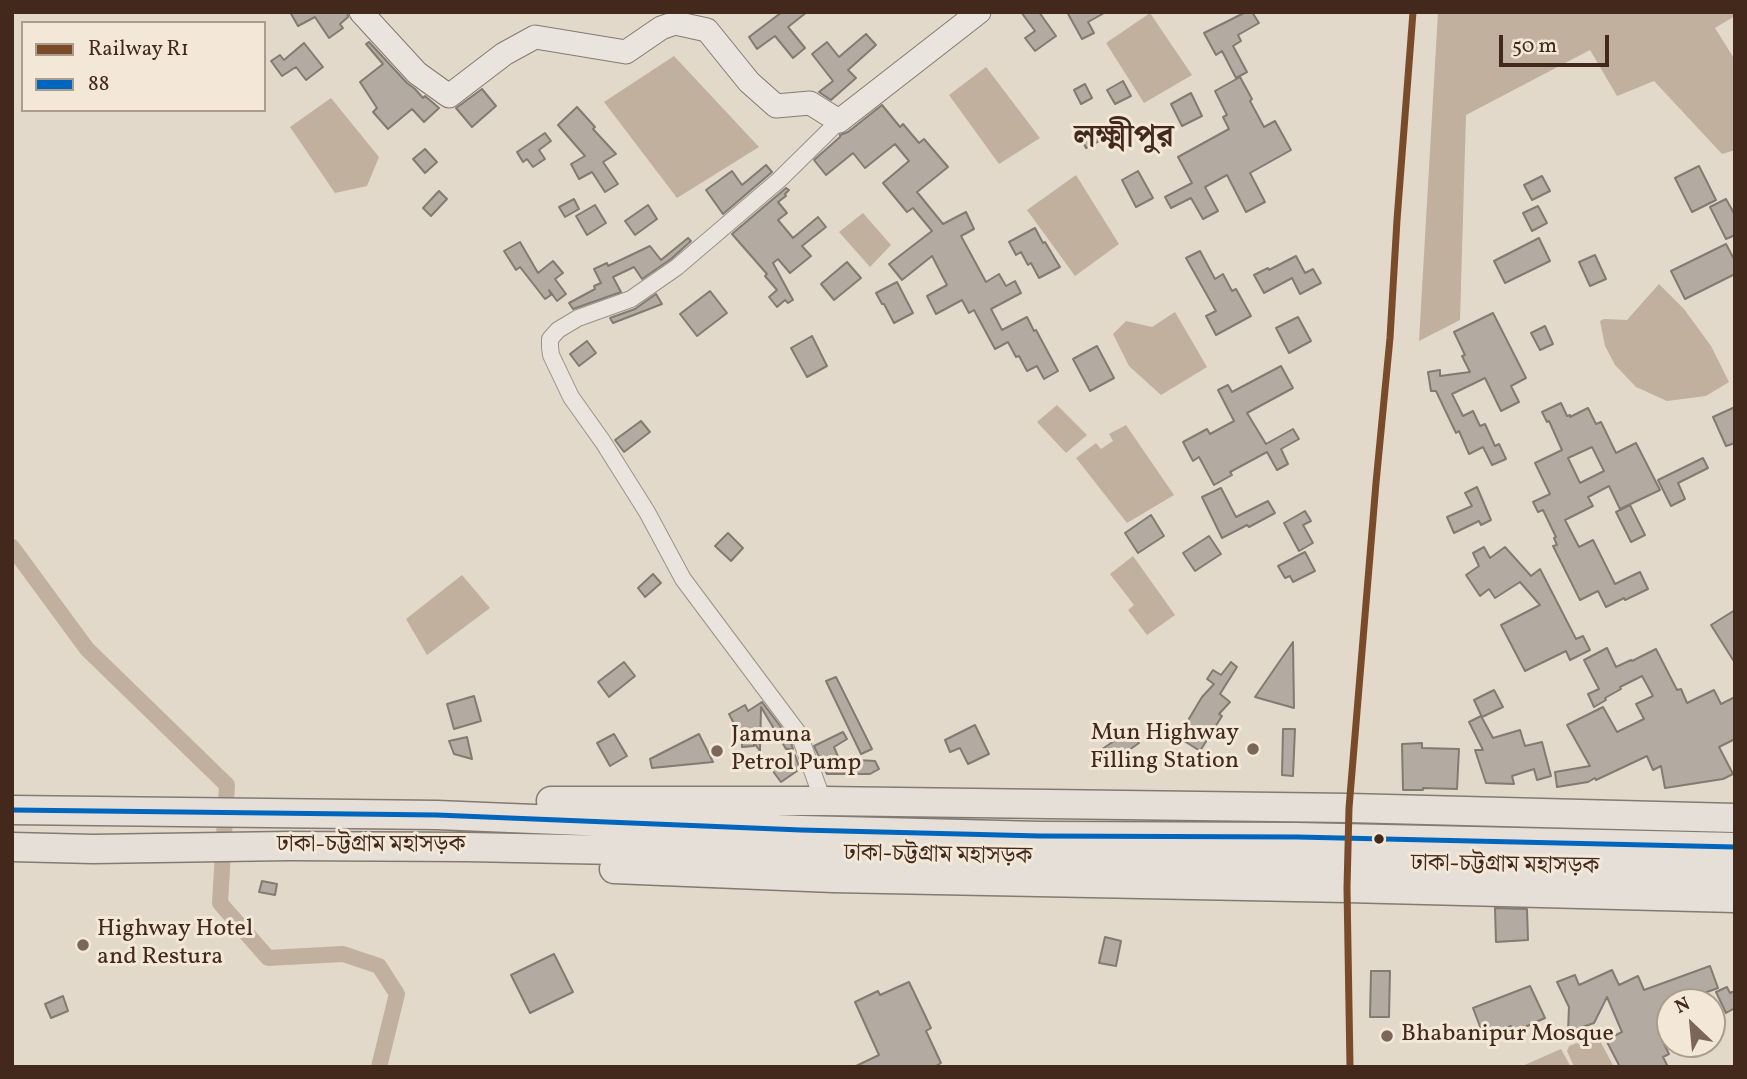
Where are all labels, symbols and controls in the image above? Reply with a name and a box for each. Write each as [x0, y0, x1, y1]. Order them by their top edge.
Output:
legend [21, 21, 266, 112]
scale bar [1502, 21, 1612, 65]
text: 50 m [1512, 32, 1557, 61]
text: Railway R1 [88, 35, 189, 64]
text: 88 [88, 70, 109, 99]
district label: লক্ষ্মীপুর [1074, 121, 1174, 159]
place label: Mun Highway Filling Station [1090, 721, 1239, 777]
place label: Jamuna Petrol Pump [731, 723, 861, 779]
marker: Mun Highway Filling Station [1245, 741, 1261, 757]
marker: Jamuna Petrol Pump [709, 743, 725, 759]
unlabelled marker [1372, 832, 1386, 846]
street label: ঢাকা-চট্টগ্রাম মহাসড়ক [277, 833, 465, 861]
street label: ঢাকা-চট্টগ্রাম মহাসড়ক [843, 841, 1033, 873]
street label: ঢাকা-চট্টগ্রাম মহাসড়ক [1410, 851, 1600, 883]
place label: Highway Hotel and Restura [97, 917, 253, 973]
marker: Highway Hotel and Restura [75, 937, 91, 953]
north arrow [1656, 988, 1726, 1058]
text: N [1671, 991, 1695, 1021]
place label: Bhabanipur Mosque [1401, 1022, 1614, 1050]
marker: Bhabanipur Mosque [1379, 1028, 1395, 1044]

